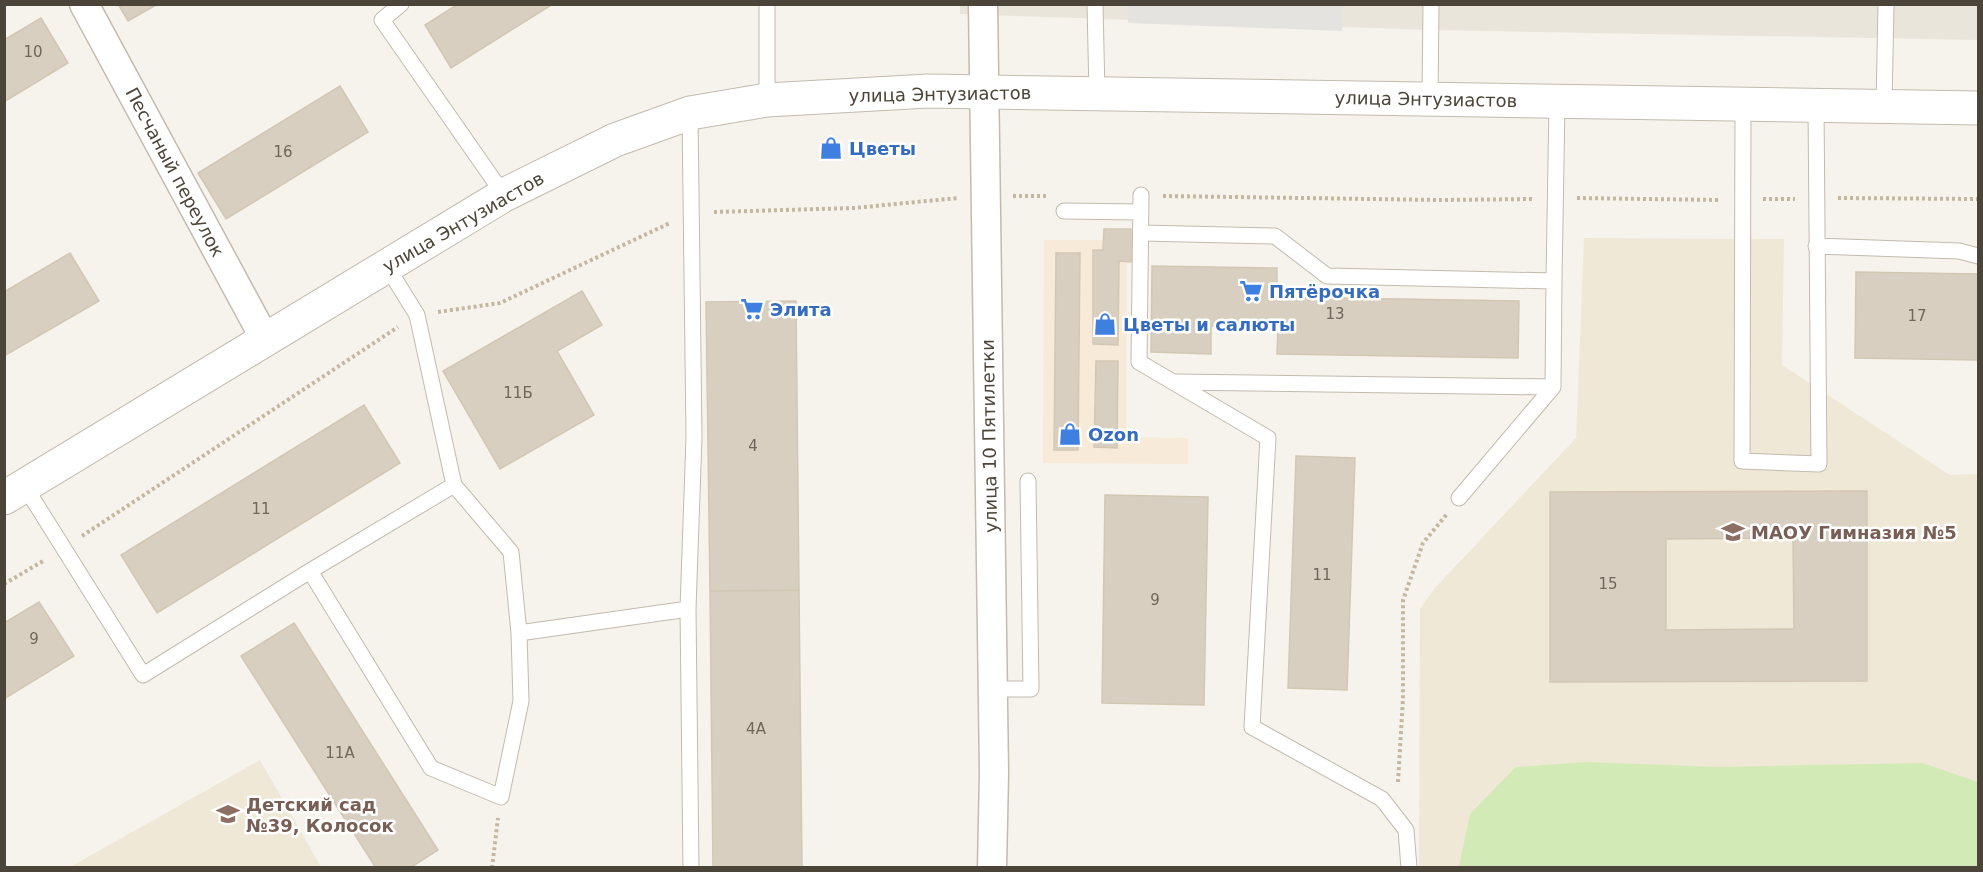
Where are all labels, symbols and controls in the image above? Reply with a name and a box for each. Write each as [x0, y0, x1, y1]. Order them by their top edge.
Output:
house number: 10 [23, 43, 43, 61]
street label: улица Энтузиастов [849, 82, 1031, 106]
street label: Песчаный переулок [121, 84, 229, 260]
street label: улица Энтузиастов [1335, 87, 1517, 111]
shop icon: Цветы [818, 135, 844, 161]
place label: Цветы [849, 138, 916, 159]
house number: 16 [273, 143, 293, 161]
street label: улица Энтузиастов [379, 167, 547, 277]
supermarket icon: Пятёрочка [1238, 278, 1264, 304]
place label: Пятёрочка [1269, 281, 1380, 302]
supermarket icon: Элита [739, 296, 765, 322]
place label: Элита [770, 299, 832, 320]
house number: 13 [1325, 305, 1345, 323]
house number: 17 [1907, 307, 1927, 325]
shop icon: Цветы и салюты [1092, 311, 1118, 337]
place label: Цветы и салюты [1123, 314, 1295, 335]
street label: улица 10 Пятилетки [977, 339, 1001, 533]
house number: 11Б [503, 384, 533, 402]
shop icon: Ozon [1057, 421, 1083, 447]
place label: Ozon [1088, 424, 1139, 445]
house number: 4 [748, 437, 758, 455]
house number: 11 [251, 500, 271, 518]
school or university icon: МАОУ Гимназия №5 [1720, 519, 1746, 545]
place label: МАОУ Гимназия №5 [1751, 522, 1957, 543]
house number: 11 [1312, 566, 1332, 584]
house number: 15 [1598, 575, 1618, 593]
house number: 9 [1150, 591, 1160, 609]
house number: 9 [29, 630, 39, 648]
house number: 4А [746, 720, 767, 738]
house number: 11А [325, 744, 355, 762]
place label: Детский сад №39, Колосок [246, 794, 394, 836]
school or university icon: Детский сад №39, Колосок [215, 801, 241, 827]

